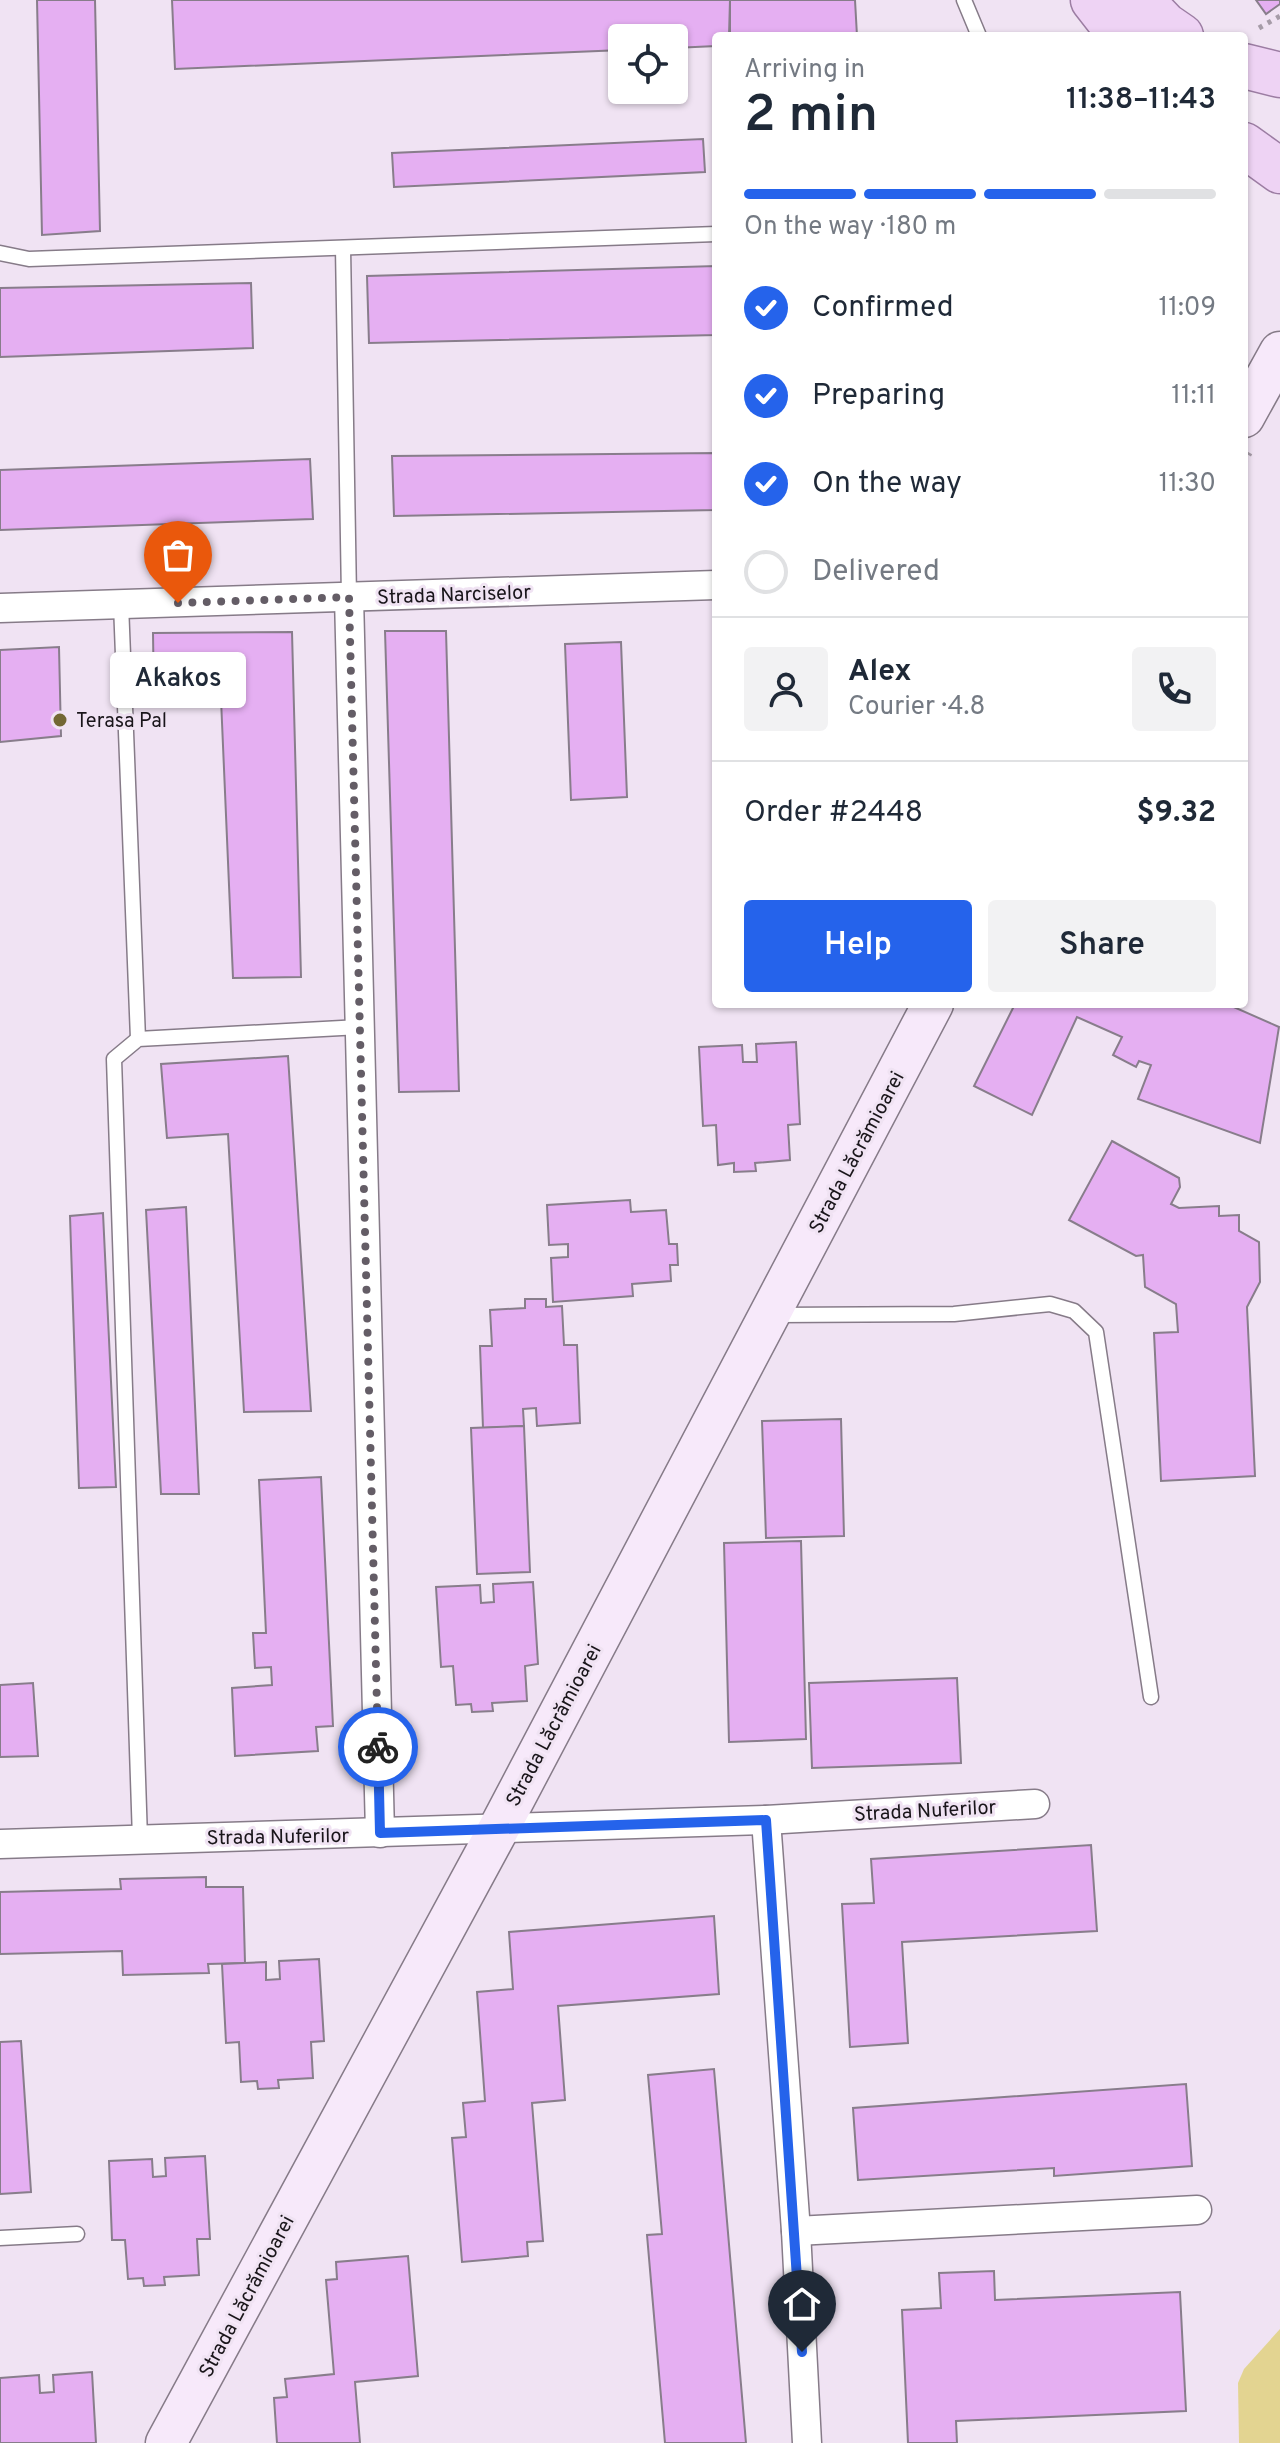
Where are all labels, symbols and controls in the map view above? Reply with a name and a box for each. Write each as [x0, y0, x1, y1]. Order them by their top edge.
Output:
map controls [608, 24, 688, 104]
button: locate [608, 24, 688, 104]
text: Arriving in [744, 54, 865, 87]
text: 11:38–11:43 [1066, 82, 1216, 119]
text: 2 min [744, 84, 878, 150]
text: On the way · 180 m [744, 211, 956, 244]
icon: check [744, 286, 788, 330]
text: Confirmed [812, 290, 954, 327]
text: 11:09 [1159, 292, 1216, 325]
icon: check [744, 374, 788, 418]
text: Preparing [812, 378, 945, 415]
text: 11:11 [1171, 380, 1216, 413]
icon: check [744, 462, 788, 506]
text: On the way [812, 466, 962, 503]
text: 11:30 [1159, 468, 1216, 501]
pin [144, 521, 212, 603]
icon: bag [156, 533, 200, 577]
text: Delivered [812, 554, 940, 591]
street label: Strada Narciselor [377, 580, 532, 612]
button: person [744, 647, 828, 731]
button: phone [1132, 647, 1216, 731]
callout: Akakos [110, 651, 246, 707]
text: Alex [848, 654, 912, 691]
text: Akakos [135, 663, 222, 696]
text: Courier · 4.8 [848, 691, 985, 724]
place label: Terasa Pal [76, 709, 167, 735]
marker: Terasa Pal [51, 711, 69, 729]
text: Order #2448 [744, 795, 923, 832]
text: $9.32 [1136, 795, 1216, 832]
button: Help [744, 900, 972, 992]
button: Share [988, 900, 1216, 992]
street label: Strada Lăcrămioarei [804, 1067, 912, 1239]
street label: Strada Lăcrămioarei [501, 1640, 609, 1812]
courier [338, 1707, 418, 1787]
icon: bike [356, 1725, 400, 1769]
street label: Strada Nuferilor [853, 1795, 997, 1829]
street label: Strada Nuferilor [207, 1824, 350, 1852]
street label: Strada Lăcrămioarei [194, 2211, 302, 2383]
pin [768, 2270, 836, 2352]
icon: home [780, 2282, 824, 2326]

